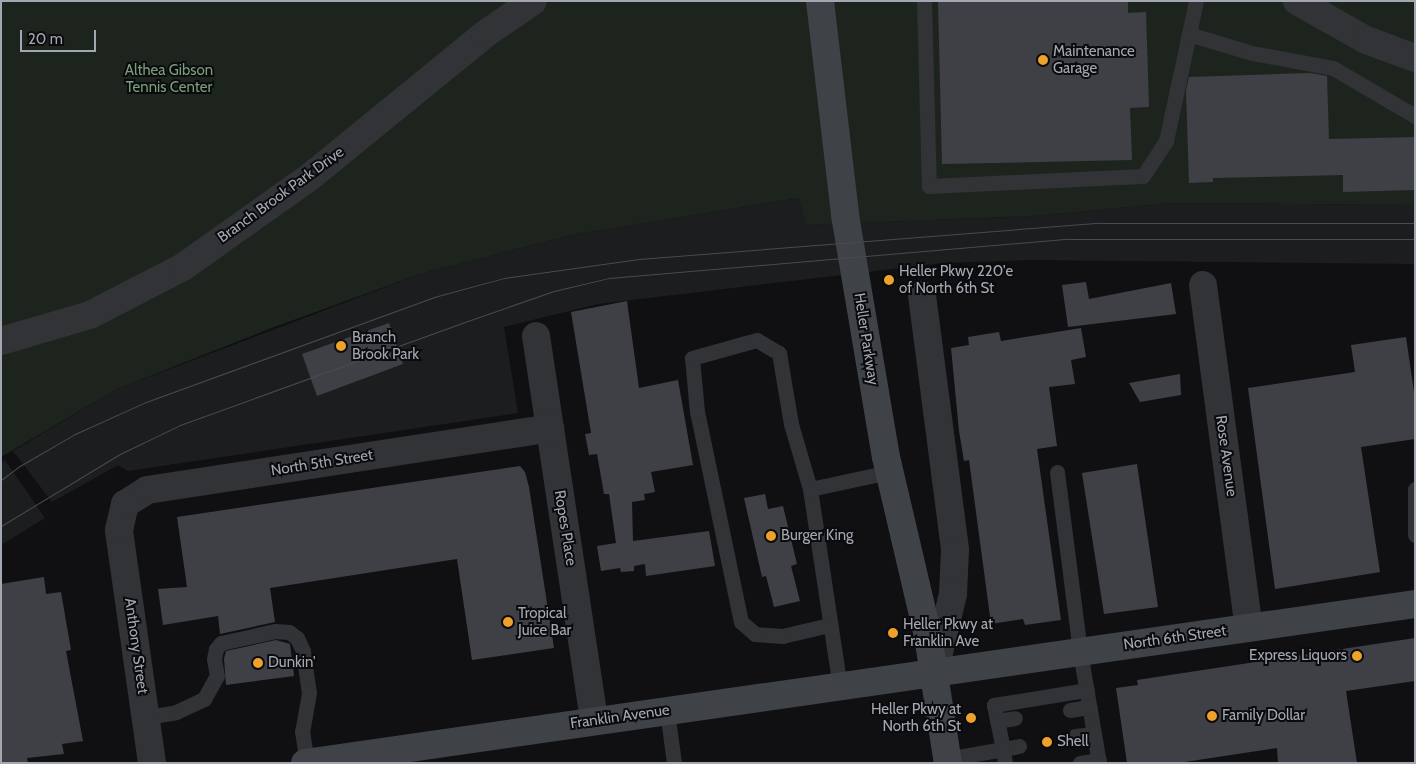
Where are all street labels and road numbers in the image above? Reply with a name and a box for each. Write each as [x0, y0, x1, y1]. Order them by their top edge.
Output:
street label: Branch Brook Park Drive [214, 143, 348, 247]
street label: Heller Parkway [850, 292, 882, 386]
street label: Rose Avenue [1211, 414, 1241, 498]
street label: North 5th Street [270, 446, 374, 480]
street label: Ropes Place [550, 489, 580, 567]
street label: Anthony Street [120, 597, 152, 695]
street label: North 6th Street [1122, 622, 1228, 654]
street label: Franklin Avenue [569, 701, 671, 733]

